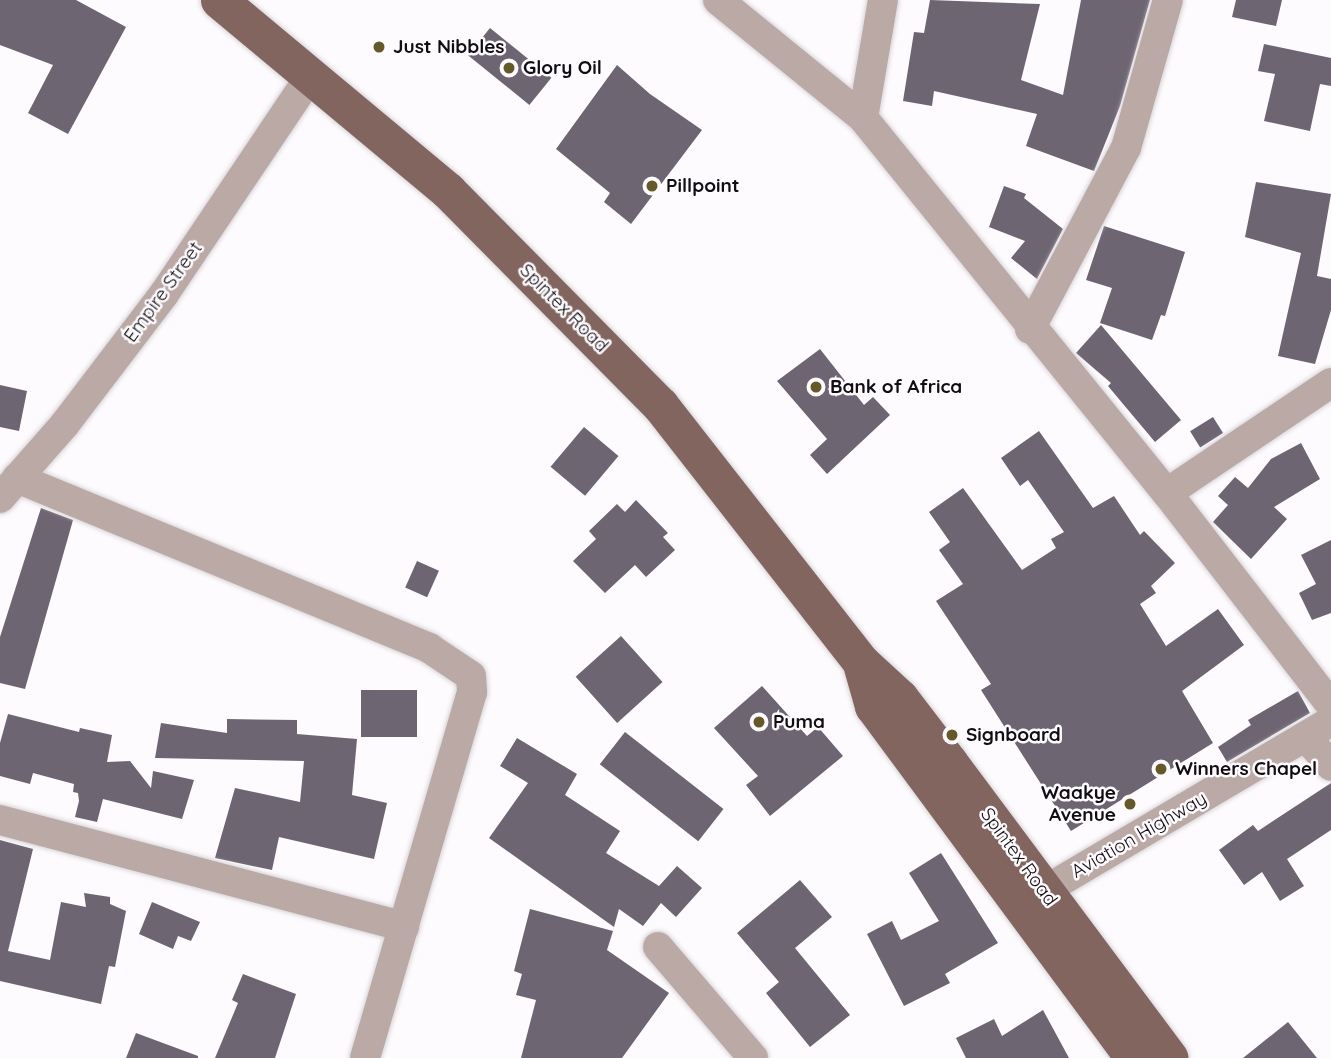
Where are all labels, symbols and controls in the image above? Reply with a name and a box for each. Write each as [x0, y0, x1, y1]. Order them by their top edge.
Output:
place label: Just Nibbles [393, 36, 505, 58]
marker: Just Nibbles [371, 39, 387, 55]
place label: Glory Oil [523, 57, 602, 79]
marker: Glory Oil [501, 60, 517, 76]
place label: Pillpoint [666, 175, 740, 197]
marker: Pillpoint [644, 178, 660, 194]
street label: Empire Street [119, 237, 207, 347]
street label: Spintex Road [515, 259, 613, 357]
place label: Bank of Africa [830, 376, 962, 398]
marker: Bank of Africa [808, 379, 824, 395]
place label: Puma [773, 711, 825, 733]
marker: Puma [751, 714, 767, 730]
place label: Signboard [966, 724, 1061, 746]
marker: Signboard [944, 727, 960, 743]
place label: Winners Chapel [1175, 758, 1317, 780]
marker: Winners Chapel [1153, 761, 1169, 777]
place label: Waakye Avenue [1041, 782, 1116, 826]
street label: Aviation Highway [1067, 787, 1211, 883]
marker: Waakye Avenue [1122, 796, 1138, 812]
street label: Spintex Road [976, 803, 1062, 911]

